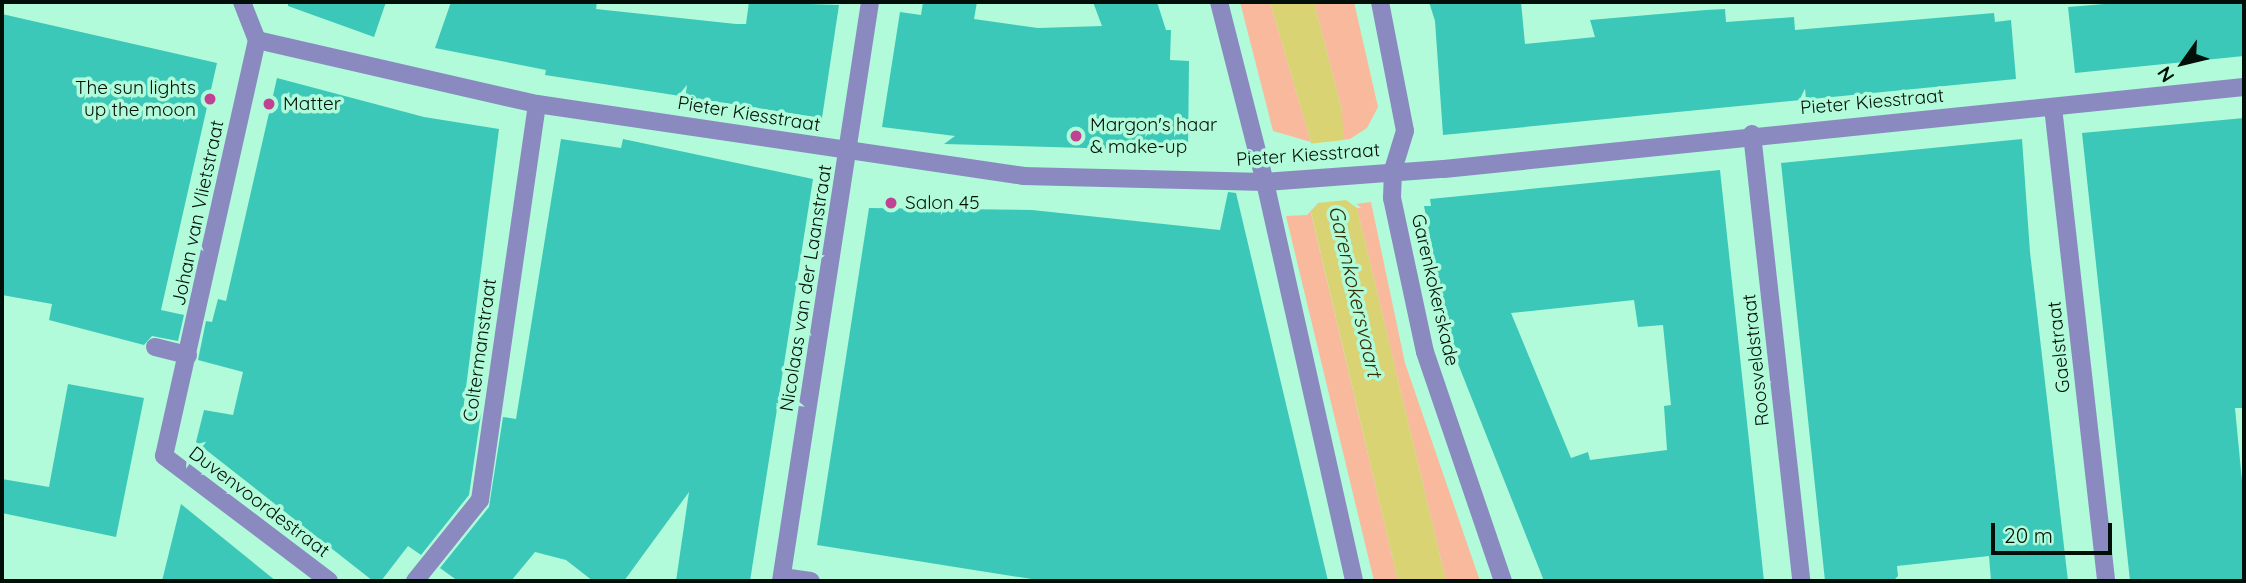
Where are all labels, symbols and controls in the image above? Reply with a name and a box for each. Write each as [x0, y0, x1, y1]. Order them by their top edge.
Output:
north arrow [2148, 28, 2218, 98]
text: N [2152, 62, 2179, 87]
place label: The sun lights up the moon [75, 77, 196, 121]
street label: Pieter Kiesstraat [1799, 84, 1945, 120]
marker: The sun lights up the moon [202, 91, 218, 107]
street label: Pieter Kiesstraat [676, 91, 822, 137]
place label: Matter [283, 93, 341, 115]
marker: Matter [261, 96, 277, 112]
place label: Margon's haar & make-up [1090, 114, 1217, 158]
street label: Johan van Vlietstraat [167, 118, 229, 308]
marker: Margon's haar & make-up [1068, 128, 1084, 144]
street label: Pieter Kiesstraat [1235, 139, 1381, 171]
street label: Nicolaas van der Laanstraat [775, 163, 837, 413]
place label: Salon 45 [905, 192, 980, 214]
marker: Salon 45 [883, 195, 899, 211]
water label: Garenkokersvaart [1324, 203, 1388, 379]
street label: Garenkokerskade [1406, 212, 1464, 368]
street label: Coltermanstraat [459, 277, 501, 423]
street label: Roosveldstraat [1738, 293, 1774, 427]
street label: Gaelstraat [2043, 300, 2075, 394]
street label: Duvenvoordestraat [184, 442, 334, 562]
scale bar [1994, 510, 2115, 554]
text: 20 m [2004, 522, 2053, 548]

